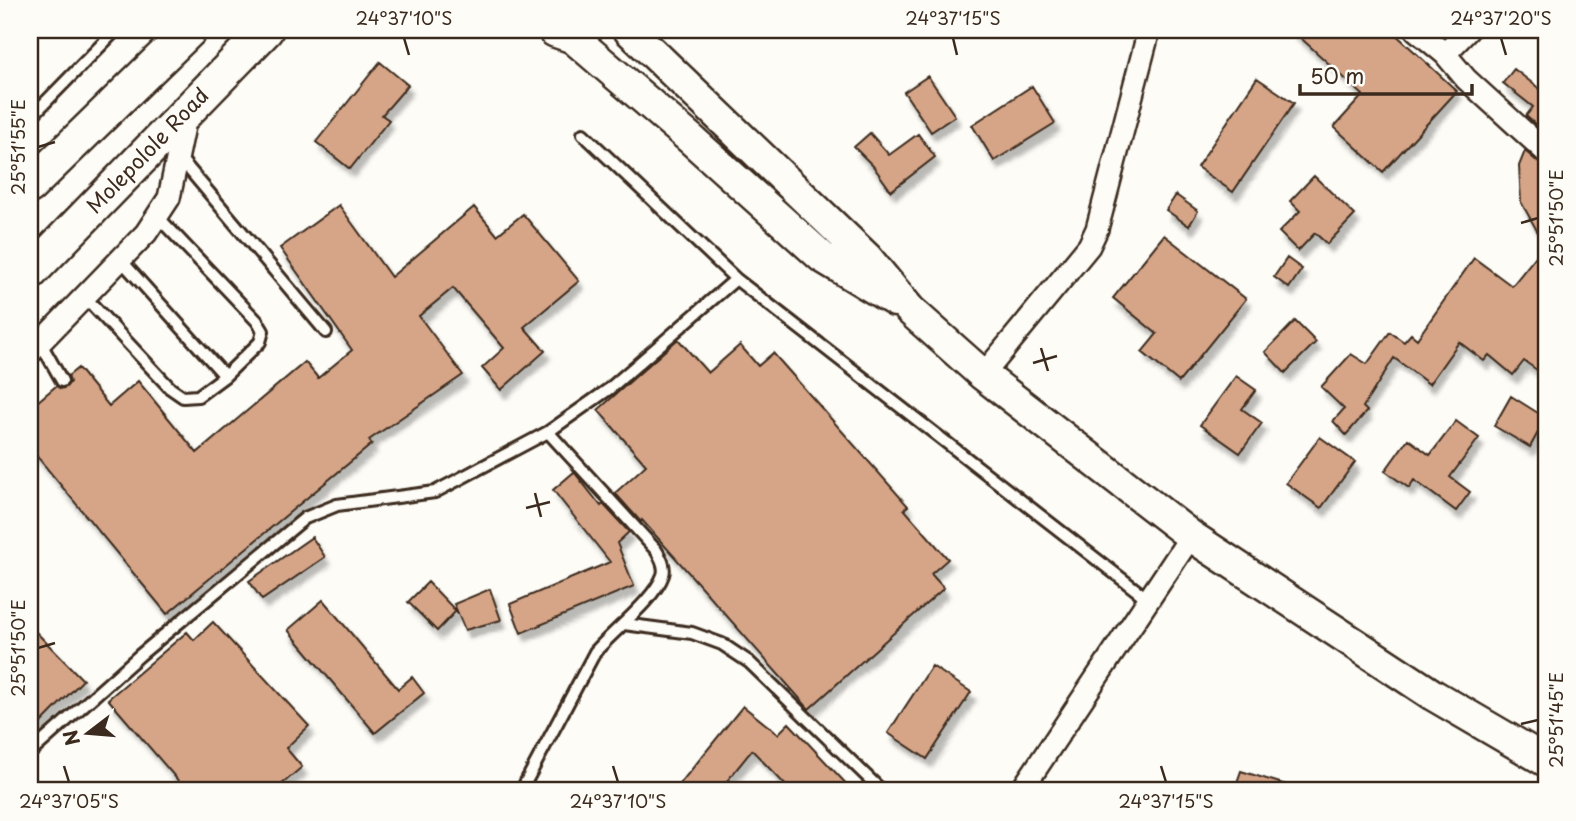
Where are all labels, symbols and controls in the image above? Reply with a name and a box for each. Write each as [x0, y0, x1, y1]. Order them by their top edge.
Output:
text: 24°37'10"S [356, 4, 452, 31]
text: 24°37'15"S [905, 4, 1001, 31]
text: 24°37'20"S [1450, 4, 1552, 31]
scale bar [1300, 52, 1471, 96]
text: 50 m [1310, 59, 1364, 91]
street label: Molepolole Road [78, 79, 215, 220]
text: 25°51'55"E [4, 99, 31, 195]
text: 25°51'50"E [1542, 169, 1569, 267]
text: 25°51'50"E [4, 599, 31, 697]
text: 25°51'45"E [1542, 672, 1569, 768]
north arrow [52, 698, 122, 768]
text: N [55, 727, 86, 749]
text: 24°37'05"S [19, 787, 119, 814]
text: 24°37'10"S [570, 787, 666, 814]
text: 24°37'15"S [1118, 787, 1214, 814]

